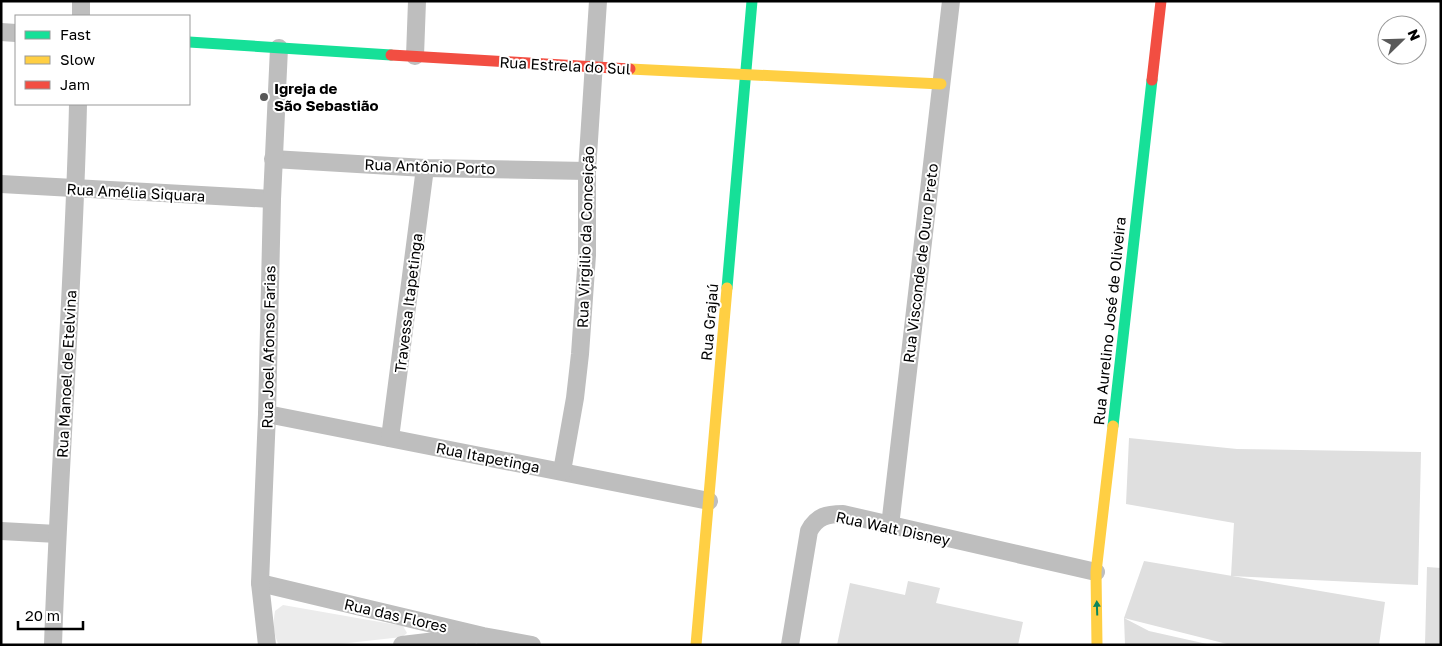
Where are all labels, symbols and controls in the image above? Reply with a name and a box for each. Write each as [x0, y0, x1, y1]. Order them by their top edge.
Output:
legend [15, 15, 190, 105]
north arrow [1377, 15, 1427, 65]
text: Fast [60, 25, 91, 43]
text: N [1405, 27, 1424, 43]
text: Slow [60, 50, 95, 68]
street label: Rua Estrela do Sul [499, 53, 631, 77]
text: Jam [60, 75, 90, 93]
place label: Igreja de São Sebastião [274, 79, 378, 114]
marker: Igreja de São Sebastião [258, 91, 270, 103]
street label: Rua Virgilio da Conceição [573, 146, 597, 328]
street label: Rua Antônio Porto [364, 155, 496, 177]
street label: Rua Visconde de Ouro Preto [899, 162, 941, 364]
street label: Rua Amélia Siquara [66, 179, 206, 205]
street label: Rua Aurelino José de Oliveira [1089, 216, 1129, 426]
street label: Travessa Itapetinga [390, 232, 426, 374]
street label: Rua Joel Afonso Farias [258, 265, 278, 429]
street label: Rua Grajaú [697, 283, 721, 361]
street label: Rua Manoel de Etelvina [53, 290, 79, 458]
street label: Rua Itapetinga [435, 438, 541, 476]
street label: Rua Walt Disney [834, 507, 952, 549]
street label: Rua das Flores [343, 594, 449, 636]
scale bar [18, 598, 82, 630]
one-way arrow [1092, 600, 1100, 616]
text: 20 m [25, 606, 60, 624]

